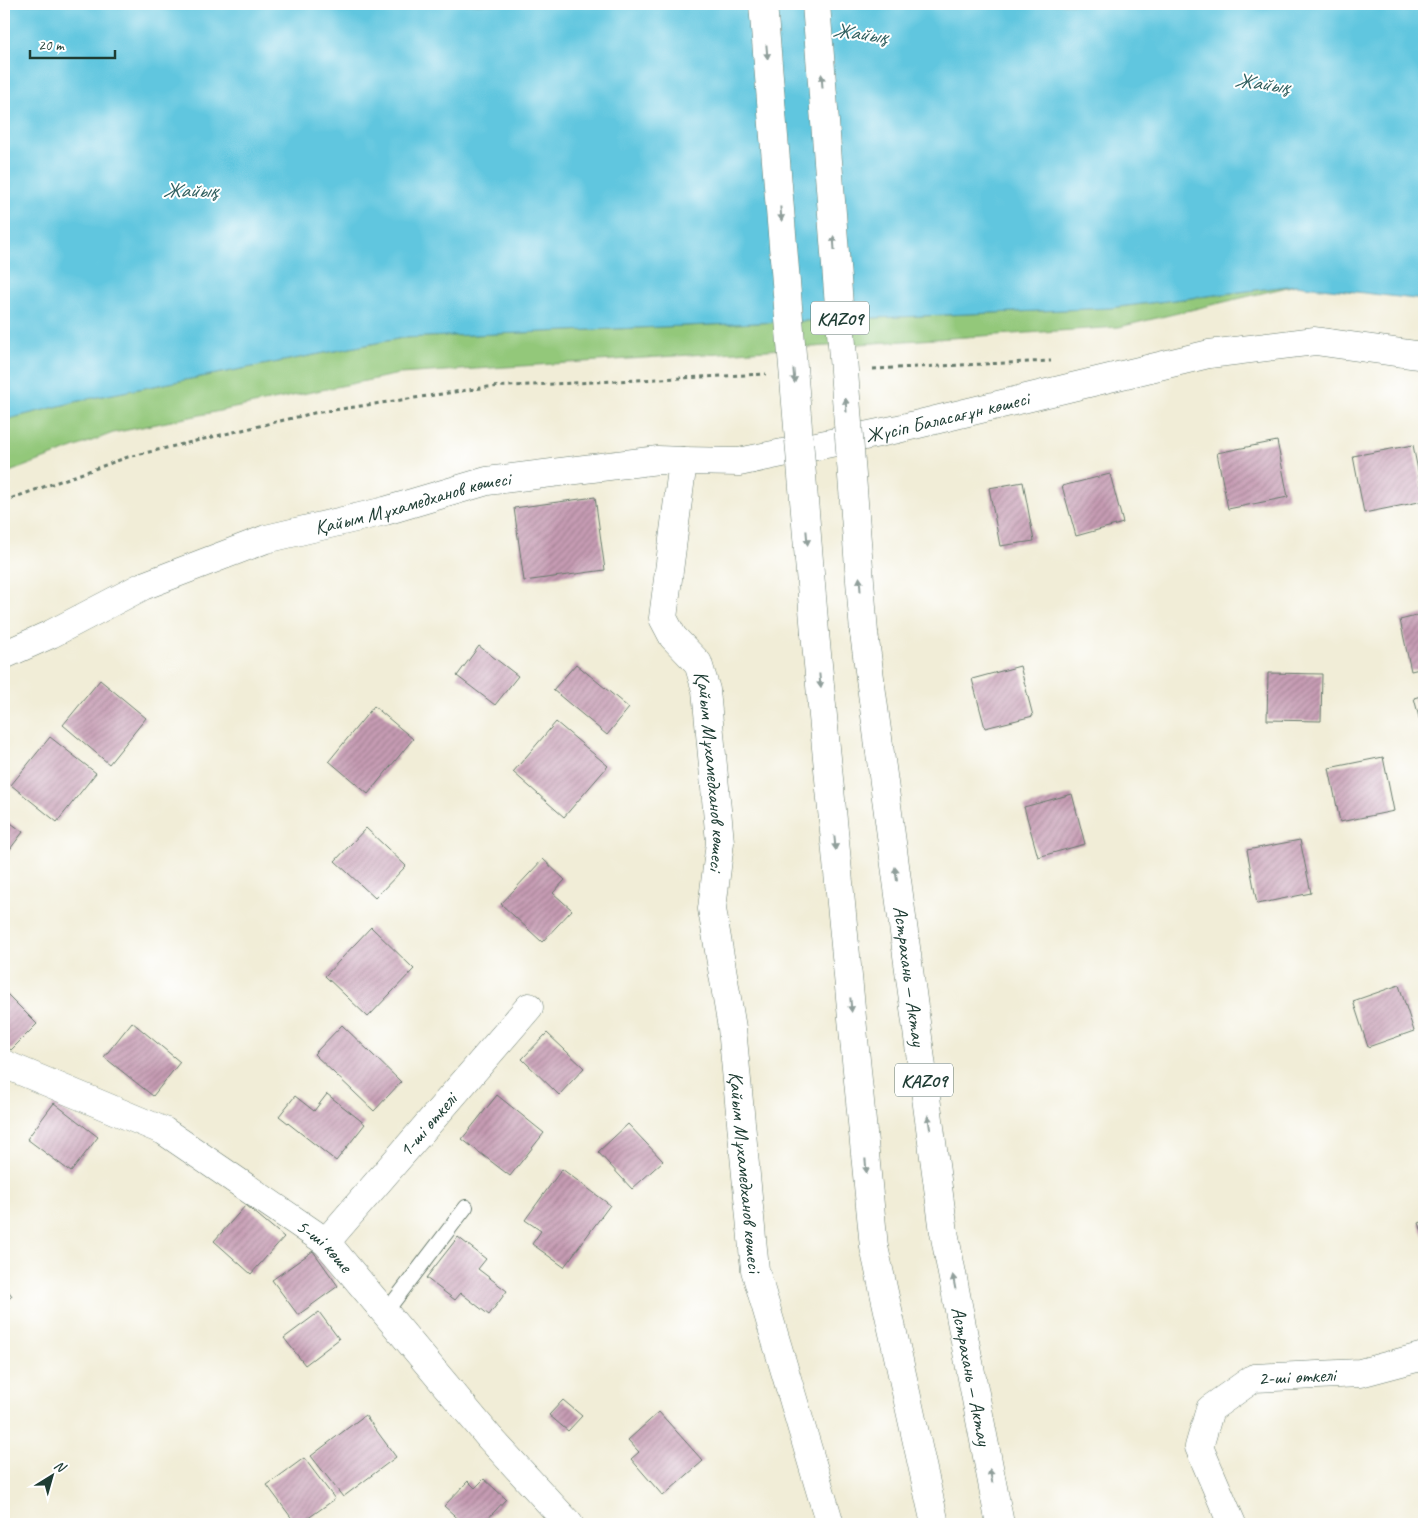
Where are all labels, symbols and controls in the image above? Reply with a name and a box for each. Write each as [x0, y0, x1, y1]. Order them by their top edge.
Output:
water label: Жайық [831, 17, 891, 50]
scale bar [30, 28, 115, 60]
text: 20 m [38, 36, 65, 55]
one-way arrow [763, 45, 771, 61]
water label: Жайық [1233, 67, 1293, 100]
one-way arrow [817, 73, 825, 89]
water label: Жайық [163, 177, 220, 203]
one-way arrow [777, 207, 785, 223]
one-way arrow [830, 235, 838, 251]
road number: KAZ09 [811, 302, 869, 334]
one-way arrow [790, 369, 798, 385]
street label: Жүсіп Баласағұн көшесі [863, 385, 1034, 448]
one-way arrow [842, 397, 850, 413]
street label: Қайым Мұхамедханов көшесi [312, 466, 514, 540]
one-way arrow [804, 530, 812, 546]
one-way arrow [856, 576, 864, 592]
street label: Қайым Мұхамедханов көшесi [688, 668, 732, 875]
one-way arrow [816, 673, 824, 689]
one-way arrow [831, 835, 839, 851]
one-way arrow [892, 866, 900, 882]
street label: Астрахань — Актау [888, 905, 931, 1049]
one-way arrow [847, 997, 855, 1013]
road number: KAZ09 [895, 1064, 953, 1096]
street label: Қайым Мұхамедханов көшесi [723, 1070, 768, 1278]
street label: 1-ші өткелі [393, 1086, 464, 1162]
one-way arrow [925, 1114, 933, 1130]
one-way arrow [862, 1159, 870, 1175]
street label: 5-шi көше [291, 1213, 359, 1279]
one-way arrow [949, 1274, 957, 1290]
street label: Астрахань — Актау [946, 1305, 997, 1449]
street label: 2-ші өткелі [1258, 1362, 1338, 1391]
north arrow [28, 1450, 78, 1500]
text: N [51, 1457, 70, 1477]
one-way arrow [987, 1469, 995, 1484]

